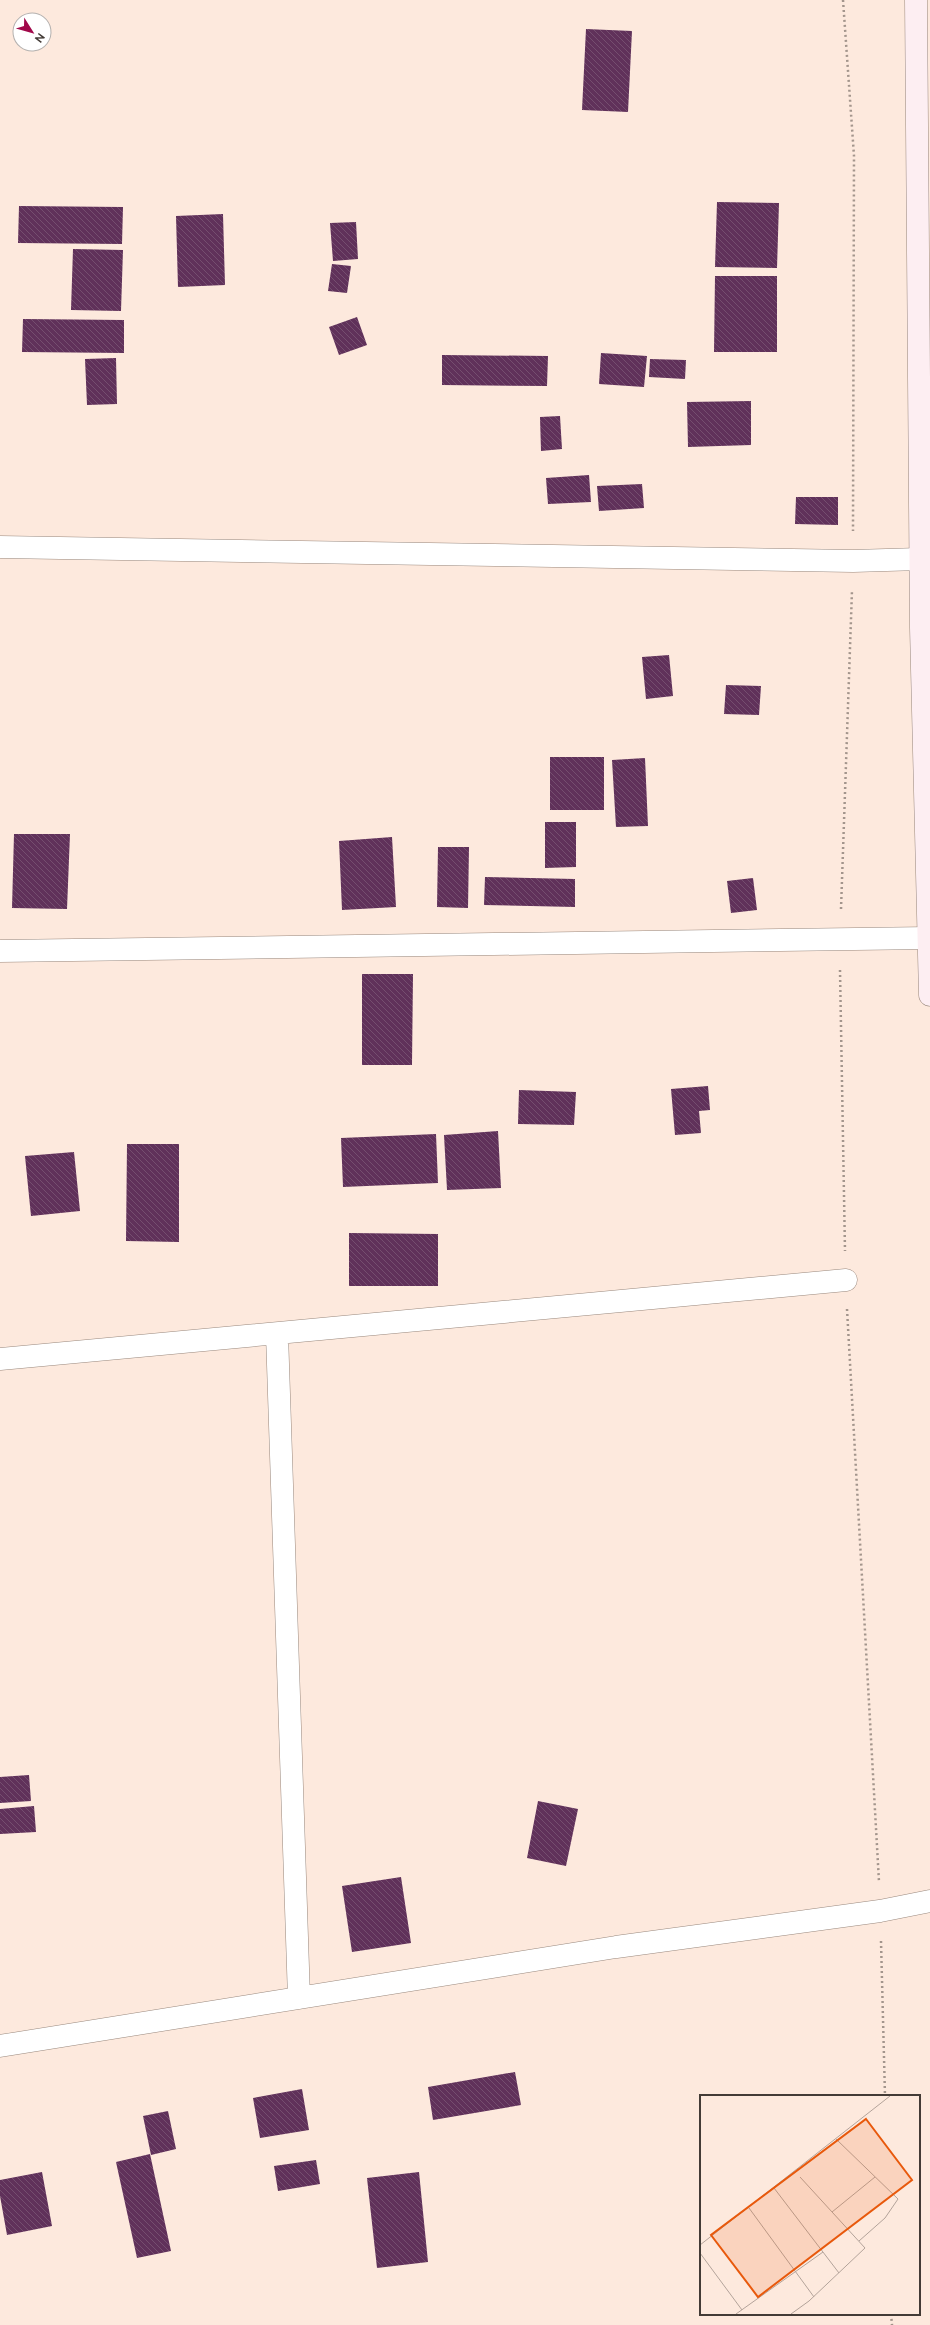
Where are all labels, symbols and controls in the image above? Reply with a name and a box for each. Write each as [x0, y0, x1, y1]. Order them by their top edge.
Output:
north arrow [12, 12, 52, 52]
text: N [32, 30, 47, 45]
inset map [700, 2095, 920, 2315]

